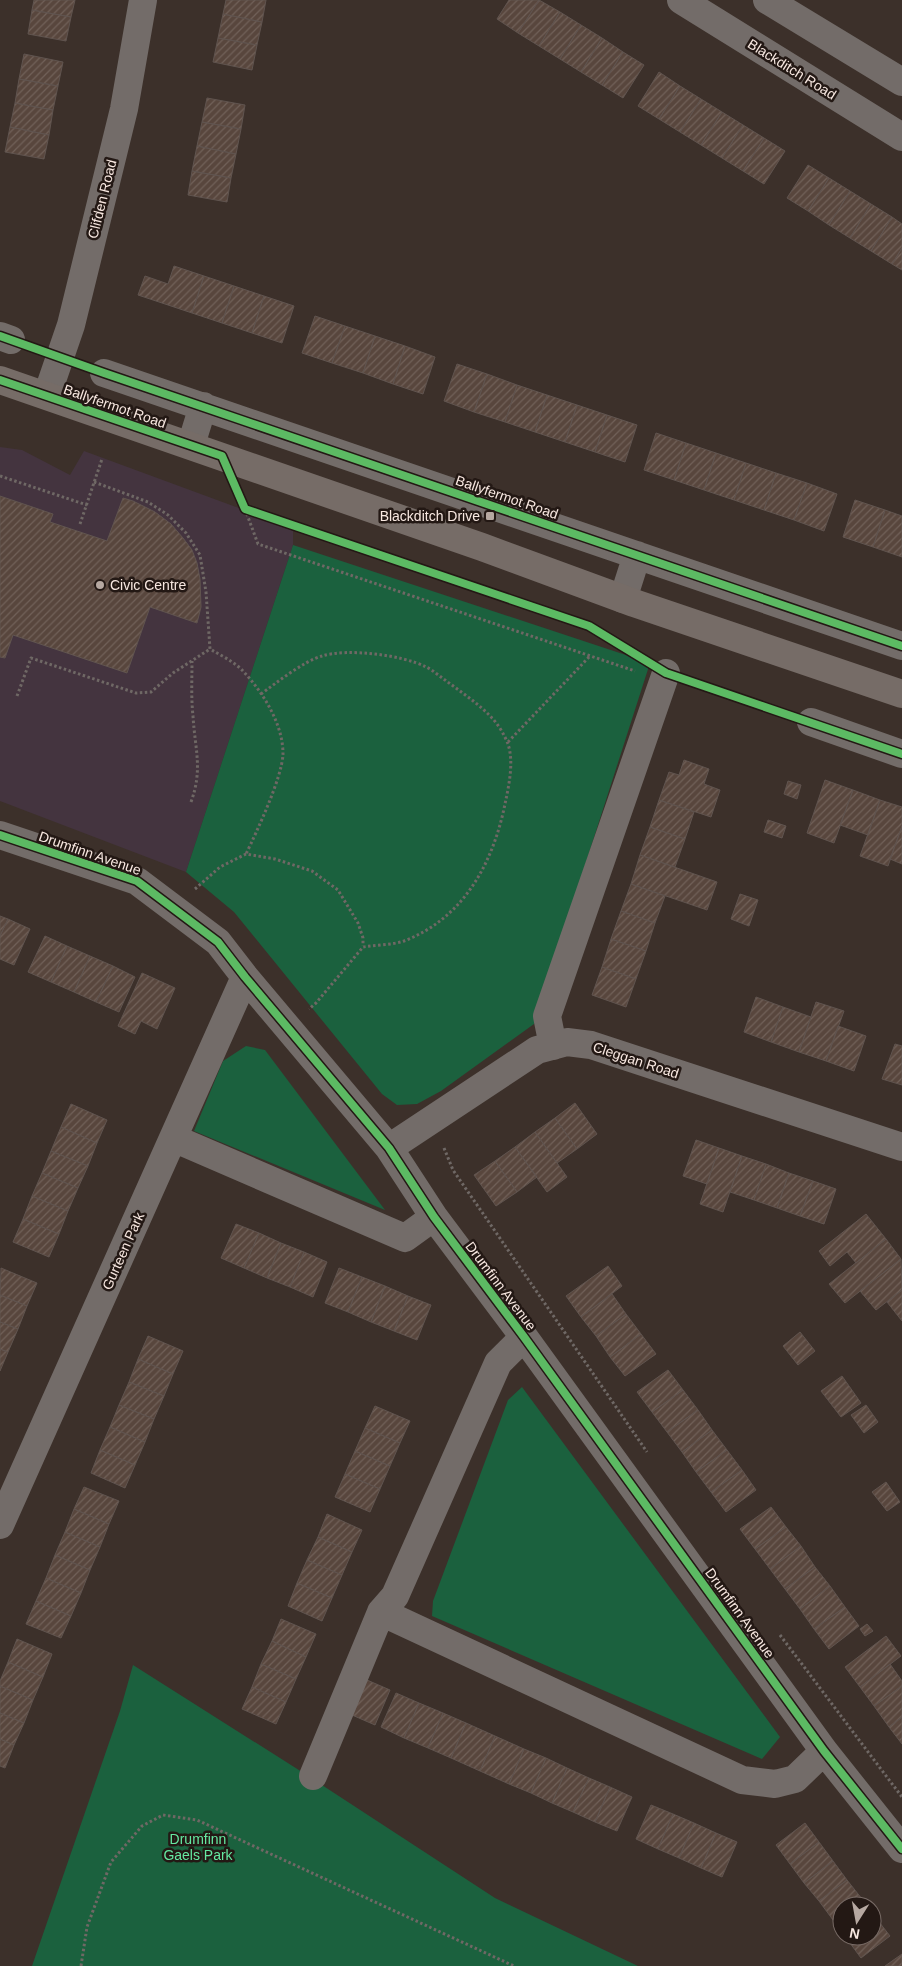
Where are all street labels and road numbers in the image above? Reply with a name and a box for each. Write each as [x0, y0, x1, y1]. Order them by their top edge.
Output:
street label: Blackditch Road [745, 35, 839, 103]
street label: Clifden Road [84, 158, 120, 240]
street label: Ballyfermot Road [62, 381, 168, 431]
street label: Ballyfermot Road [454, 472, 560, 522]
street label: Drumfinn Avenue [37, 828, 143, 878]
street label: Cleggan Road [591, 1039, 681, 1081]
street label: Gurteen Park [99, 1209, 148, 1292]
street label: Drumfinn Avenue [462, 1238, 540, 1334]
street label: Drumfinn Avenue [702, 1565, 778, 1661]

